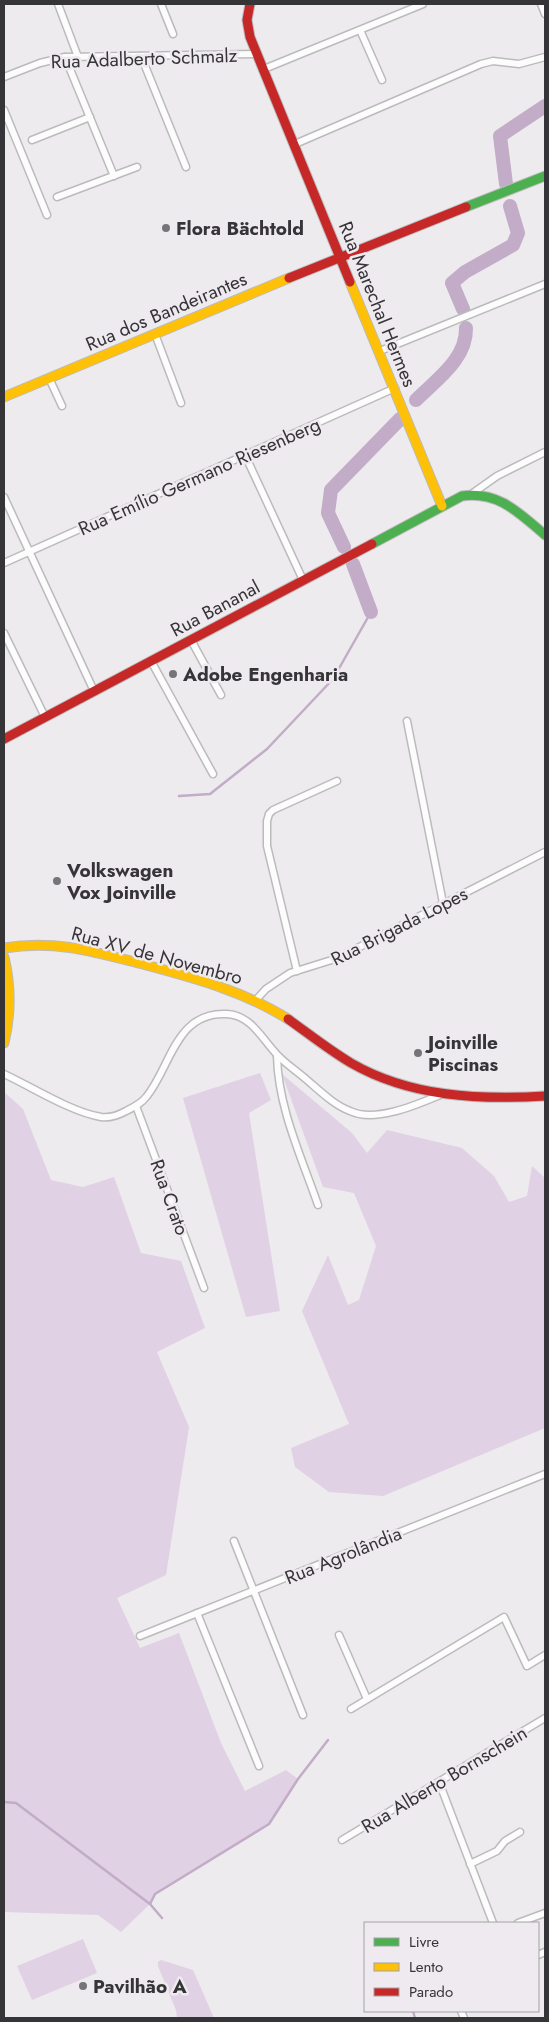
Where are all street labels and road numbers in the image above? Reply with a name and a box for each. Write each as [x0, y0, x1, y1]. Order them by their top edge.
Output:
street label: Rua Adalberto Schmalz [50, 42, 238, 75]
street label: Rua Marechal Hermes [332, 217, 423, 391]
street label: Rua dos Bandeirantes [81, 265, 251, 358]
street label: Rua Emílio Germano Riesenberg [74, 411, 325, 542]
street label: Rua Bananal [166, 574, 265, 643]
street label: Rua Brigada Lopes [326, 880, 473, 973]
street label: Rua XV de Novembro [68, 920, 245, 991]
street label: Rua Crato [143, 1155, 196, 1239]
street label: Rua Agrolândia [281, 1520, 406, 1591]
street label: Rua Alberto Bornschein [356, 1719, 532, 1840]

